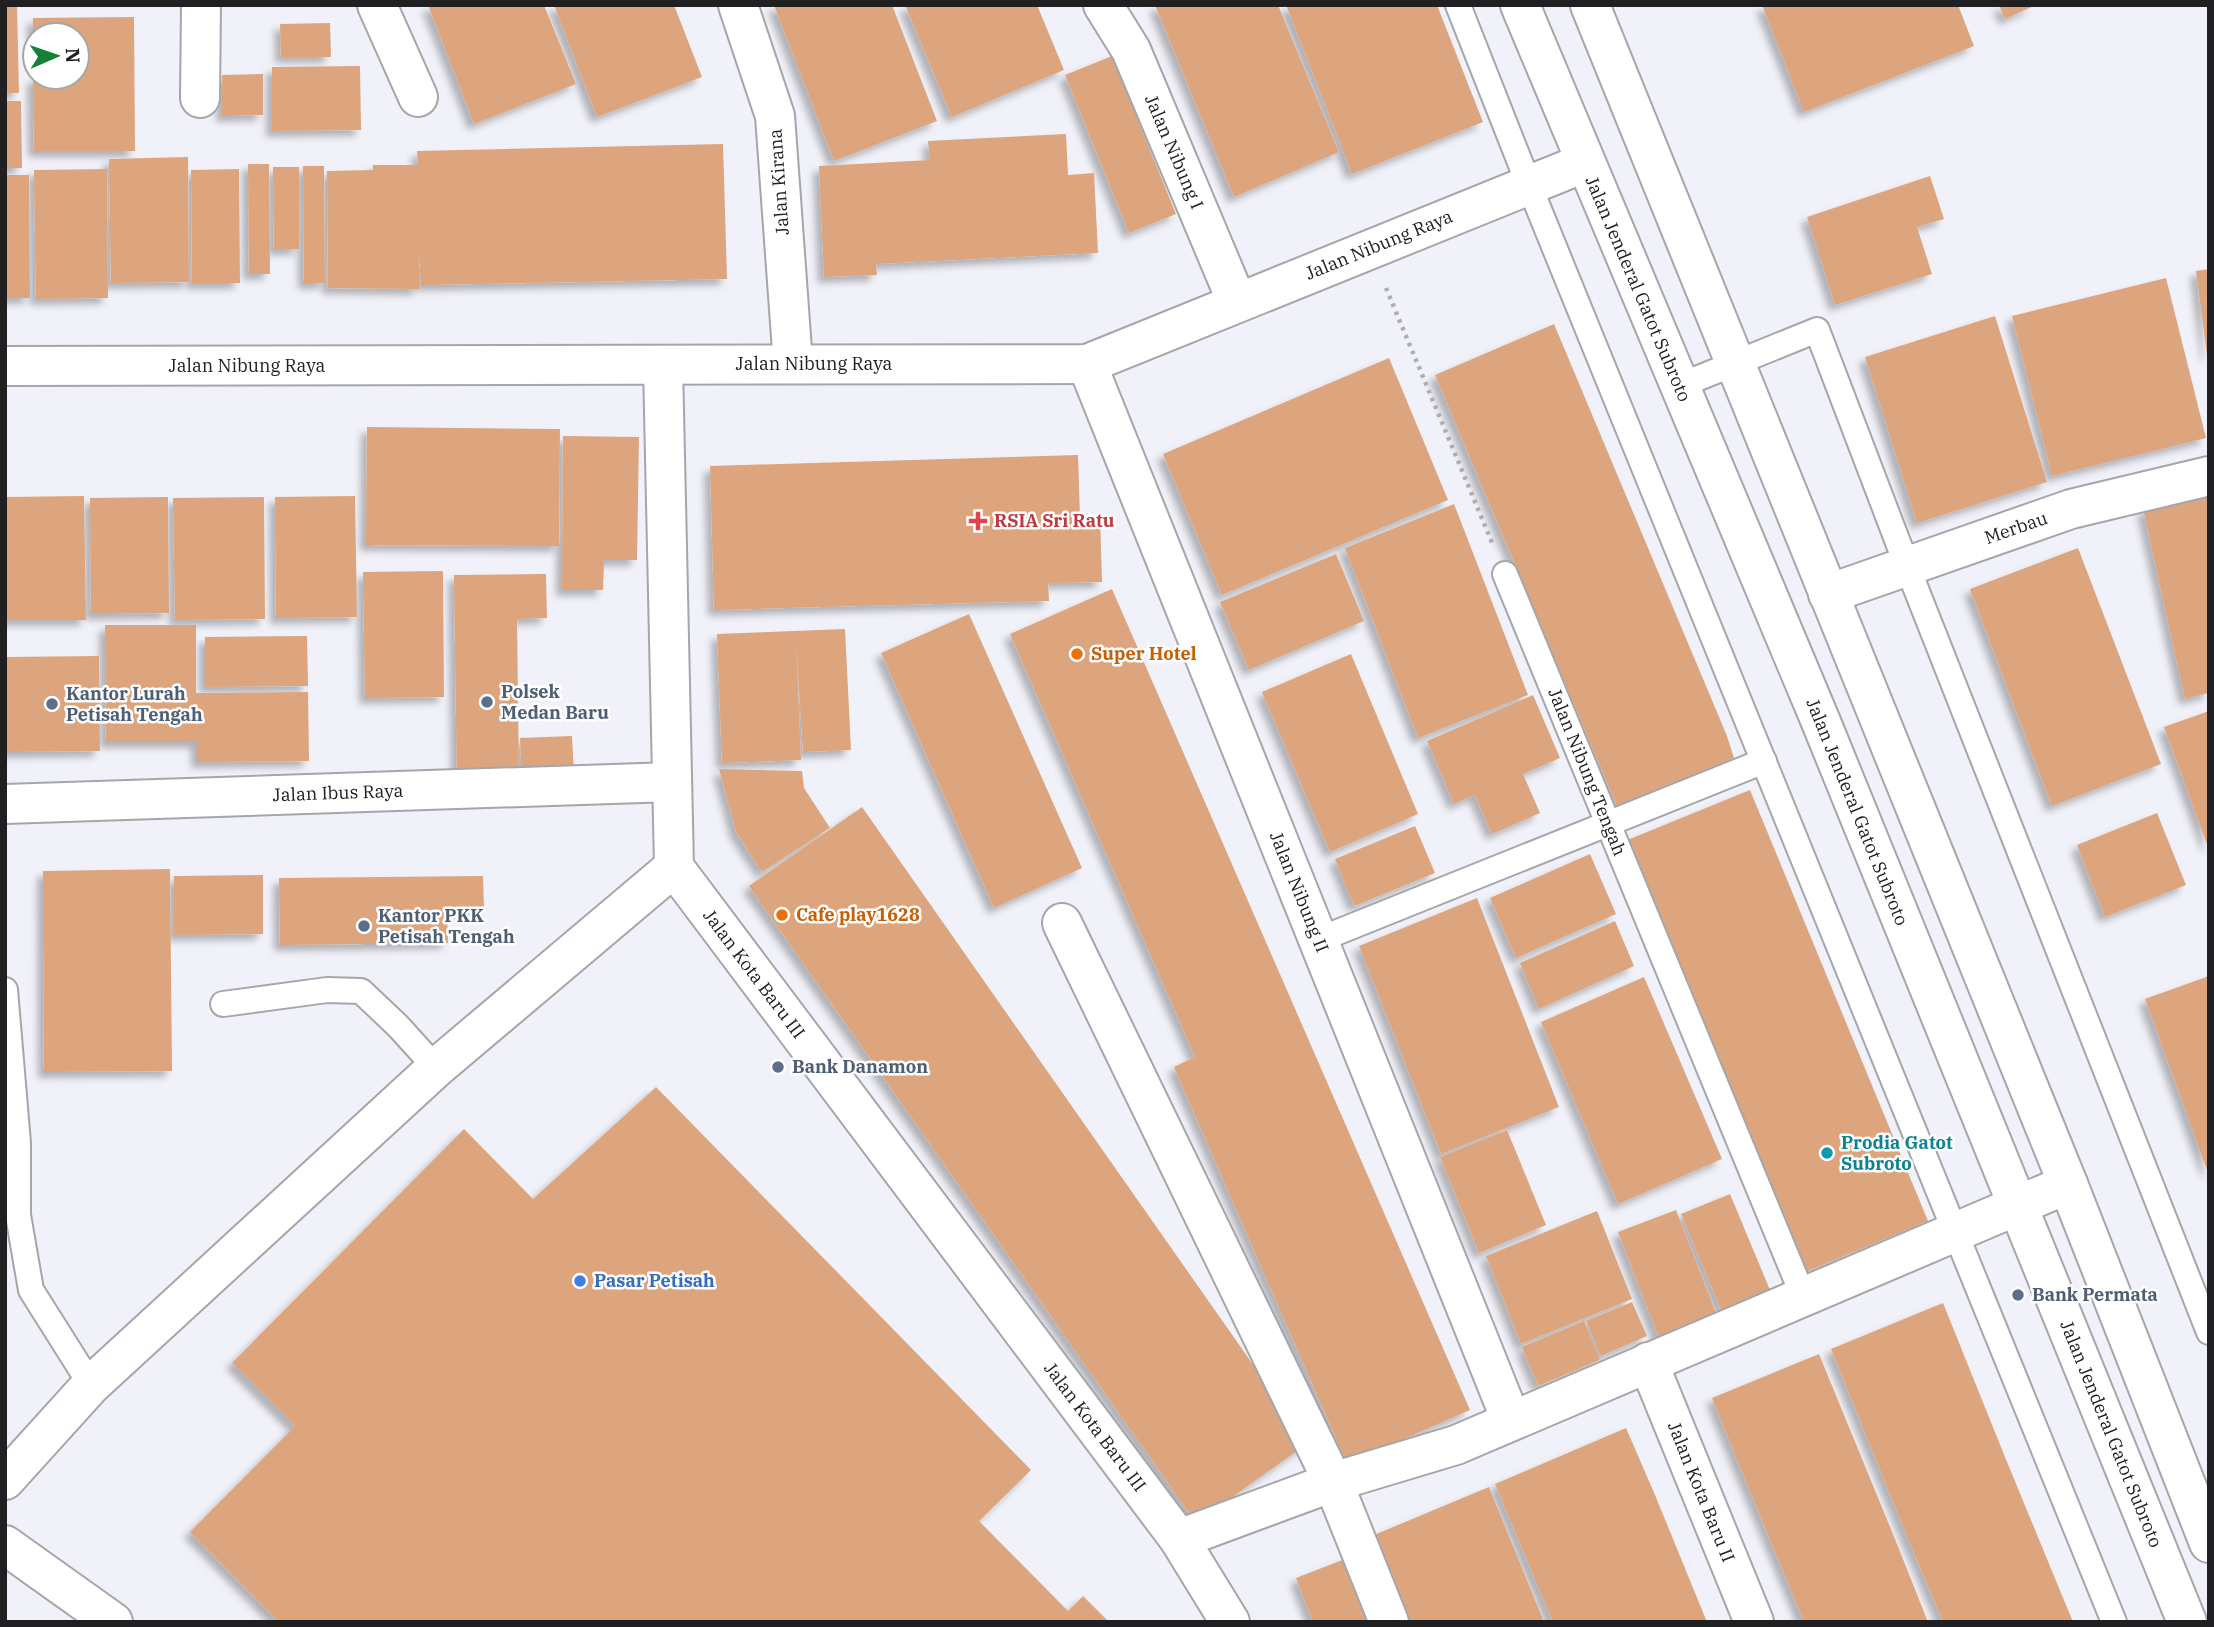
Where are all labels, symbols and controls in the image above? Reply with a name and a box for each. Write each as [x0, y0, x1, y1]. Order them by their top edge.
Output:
north arrow [21, 21, 91, 91]
text: N [61, 47, 85, 63]
street label: Jalan Nibung I [1140, 91, 1209, 213]
street label: Jalan Kirana [763, 128, 794, 236]
street label: Jalan Jenderal Gatot Subroto [1580, 172, 1697, 405]
street label: Jalan Nibung Raya [1302, 204, 1456, 285]
street label: Jalan Nibung Raya [736, 352, 893, 375]
street label: Jalan Nibung Raya [169, 354, 326, 377]
street label: Merbau [1981, 506, 2050, 549]
place label: RSIA Sri Ratu [994, 509, 1115, 532]
marker: RSIA Sri Ratu [968, 511, 988, 531]
place label: Super Hotel [1091, 642, 1197, 665]
marker: Super Hotel [1069, 646, 1085, 662]
place label: Polsek Medan Baru [501, 680, 609, 724]
place label: Kantor Lurah Petisah Tengah [66, 682, 203, 726]
street label: Jalan Nibung Tengah [1543, 685, 1632, 859]
marker: Polsek Medan Baru [479, 694, 495, 710]
street label: Jalan Jenderal Gatot Subroto [1801, 695, 1914, 929]
marker: Kantor Lurah Petisah Tengah [44, 696, 60, 712]
street label: Jalan Ibus Raya [272, 779, 404, 806]
street label: Jalan Nibung II [1265, 828, 1334, 956]
place label: Cafe play1628 [796, 903, 920, 926]
place label: Kantor PKK Petisah Tengah [378, 904, 515, 948]
street label: Jalan Kota Baru III [698, 905, 810, 1043]
marker: Cafe play1628 [774, 907, 790, 923]
marker: Kantor PKK Petisah Tengah [356, 918, 372, 934]
place label: Bank Danamon [792, 1055, 928, 1078]
marker: Bank Danamon [770, 1059, 786, 1075]
place label: Prodia Gatot Subroto [1841, 1131, 1953, 1175]
marker: Prodia Gatot Subroto [1819, 1145, 1835, 1161]
place label: Pasar Petisah [594, 1269, 715, 1292]
marker: Pasar Petisah [572, 1273, 588, 1289]
place label: Bank Permata [2032, 1283, 2158, 1306]
marker: Bank Permata [2010, 1287, 2026, 1303]
street label: Jalan Jenderal Gatot Subroto [2055, 1317, 2168, 1551]
street label: Jalan Kota Baru III [1039, 1358, 1151, 1496]
street label: Jalan Kota Baru II [1663, 1418, 1740, 1566]

